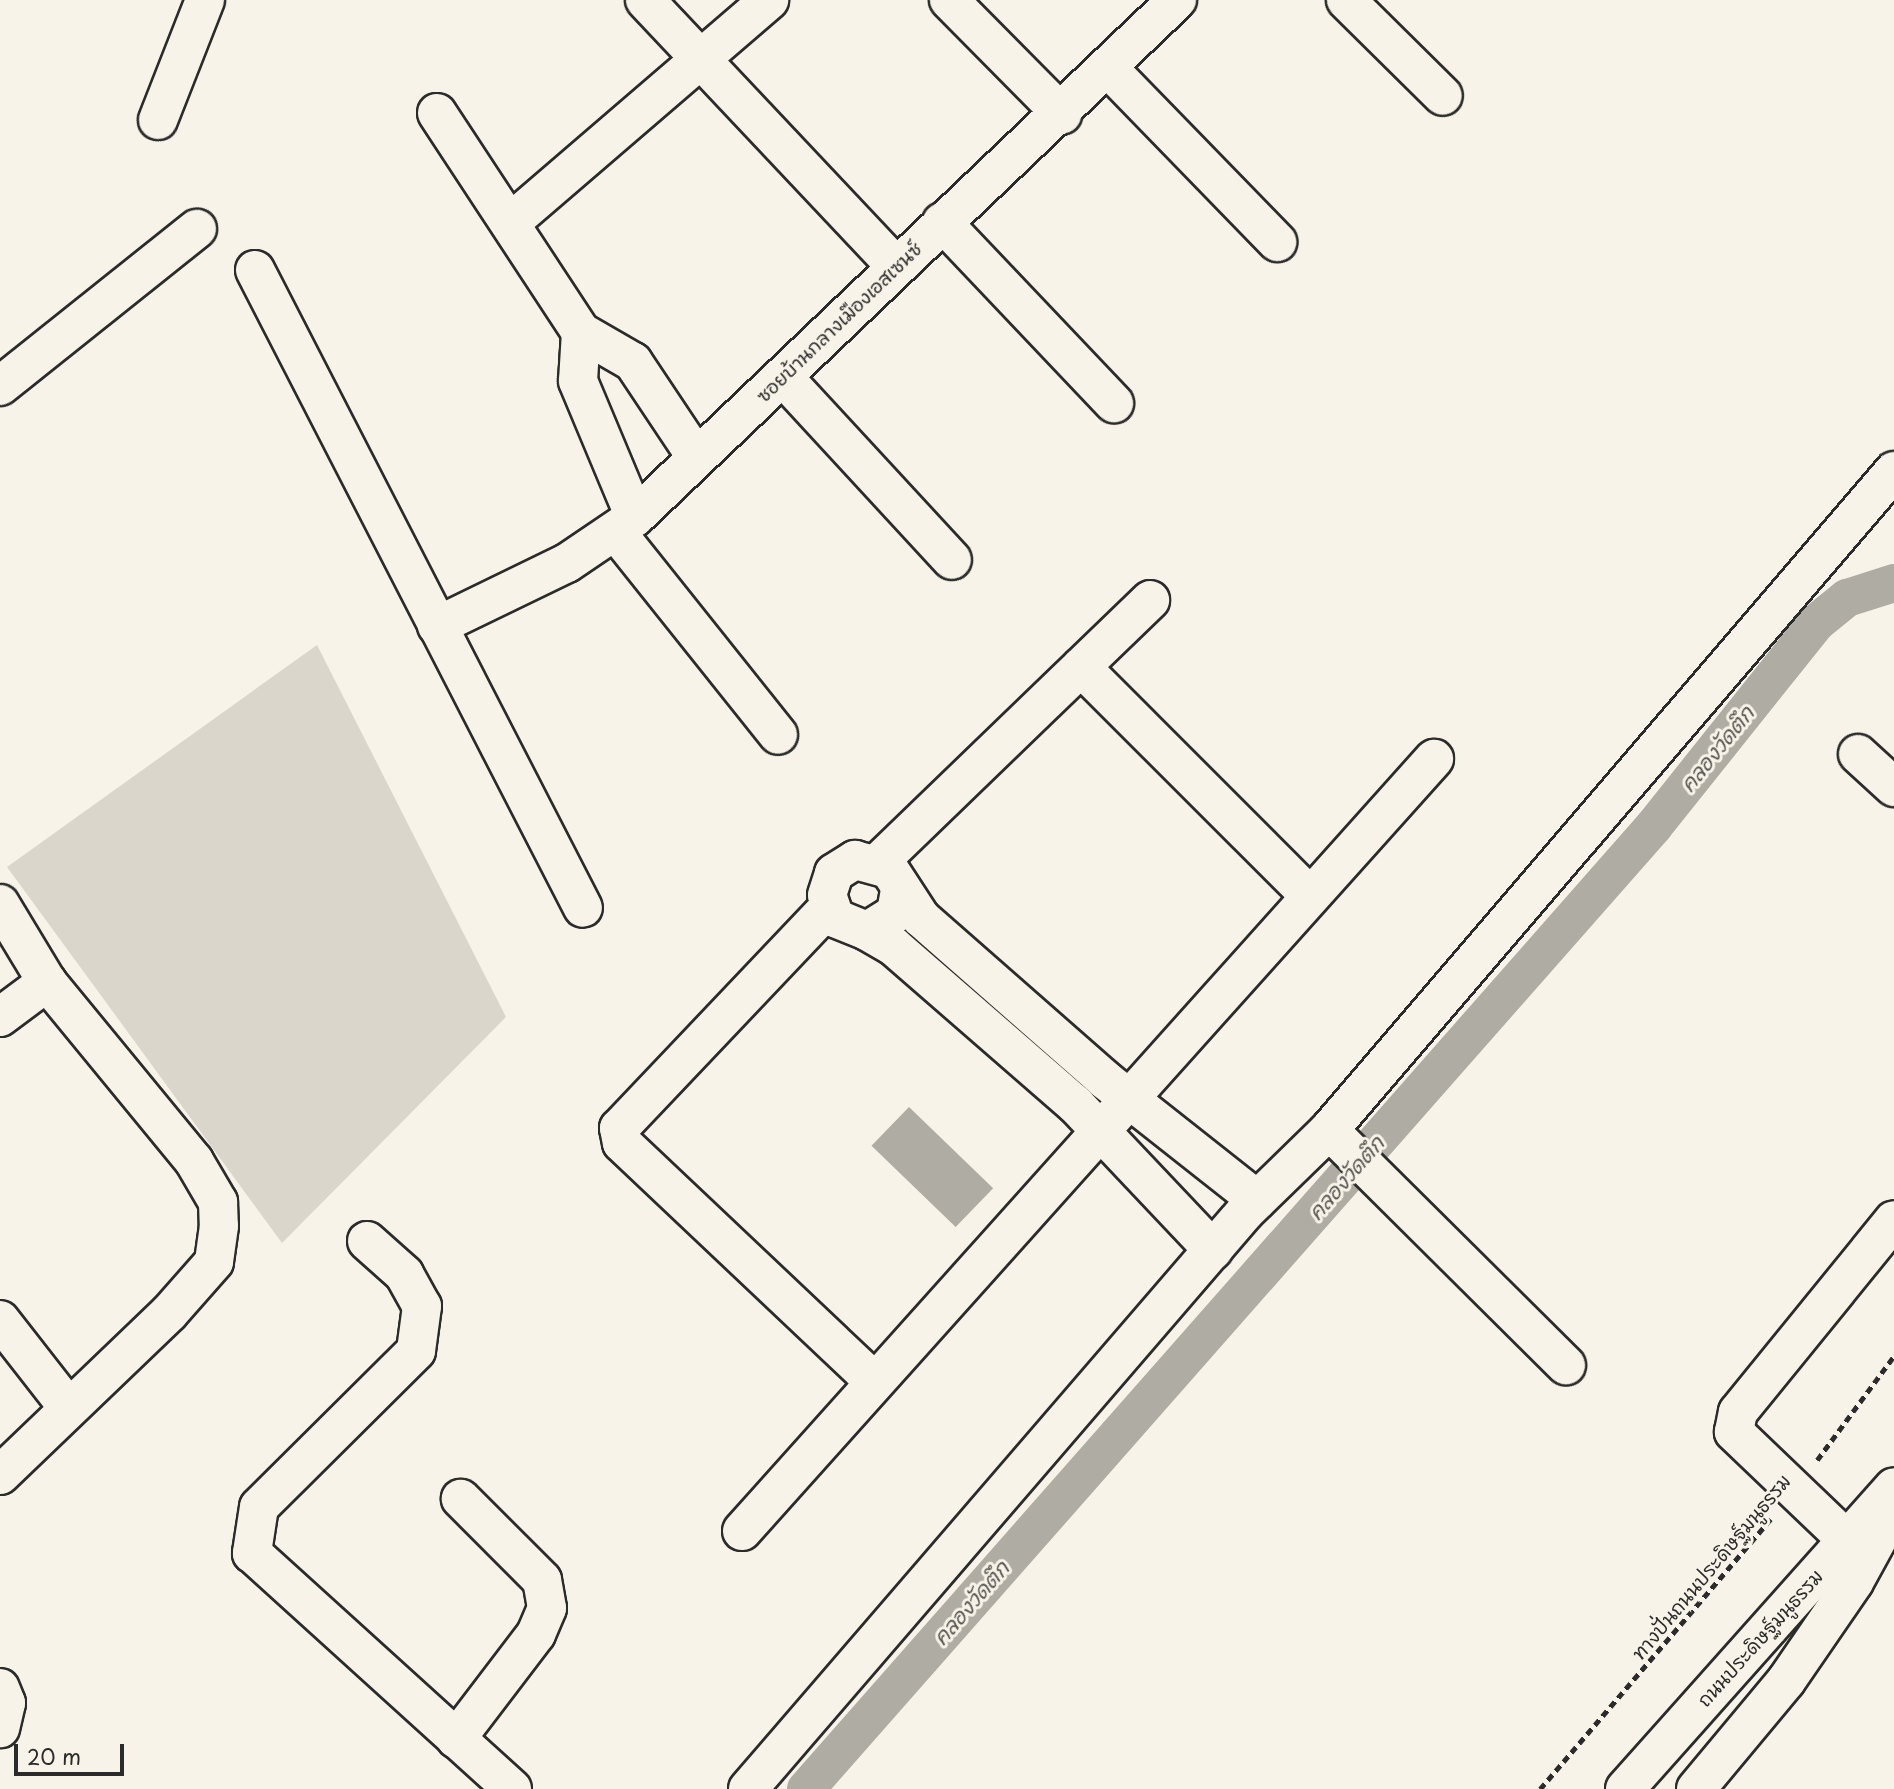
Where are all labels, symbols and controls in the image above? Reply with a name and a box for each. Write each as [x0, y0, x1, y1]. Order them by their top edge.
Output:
street label: ซอยบ้านกลางเมืองเอสเซนซ์ [752, 237, 926, 407]
water label: คลองวัดตึก [1674, 700, 1758, 796]
water label: คลองวัดตึก [1302, 1130, 1388, 1224]
street label: ทางปั่นถนนประดิษฐ์มนูธรรม [1627, 1470, 1795, 1664]
water label: คลองวัดตึก [927, 1555, 1013, 1649]
street label: ถนนประดิษฐ์มนูธรรม [1693, 1565, 1827, 1711]
scale bar [18, 1730, 128, 1774]
text: 20 m [27, 1740, 81, 1772]

